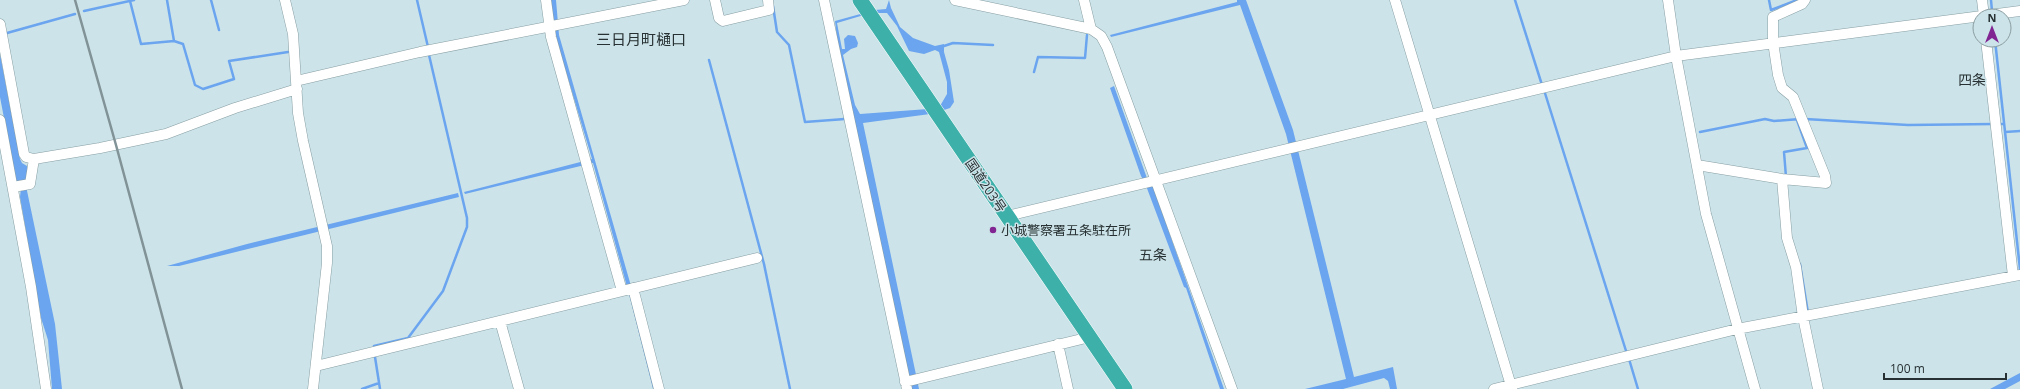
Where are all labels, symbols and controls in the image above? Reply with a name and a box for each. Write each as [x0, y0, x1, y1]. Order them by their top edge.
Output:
north arrow [1972, 8, 2012, 48]
text: N [1988, 10, 1996, 25]
district label: 三日月町樋口 [596, 29, 686, 49]
district label: 四条 [1958, 70, 1986, 89]
street label: 国道203号 [961, 155, 1011, 215]
place label: 小城警察署五条駐在所 [1001, 221, 1131, 239]
marker: 小城警察署五条駐在所 [988, 225, 998, 235]
district label: 五条 [1139, 245, 1167, 264]
scale bar [1884, 355, 2006, 381]
text: 100 m [1890, 360, 1925, 377]

